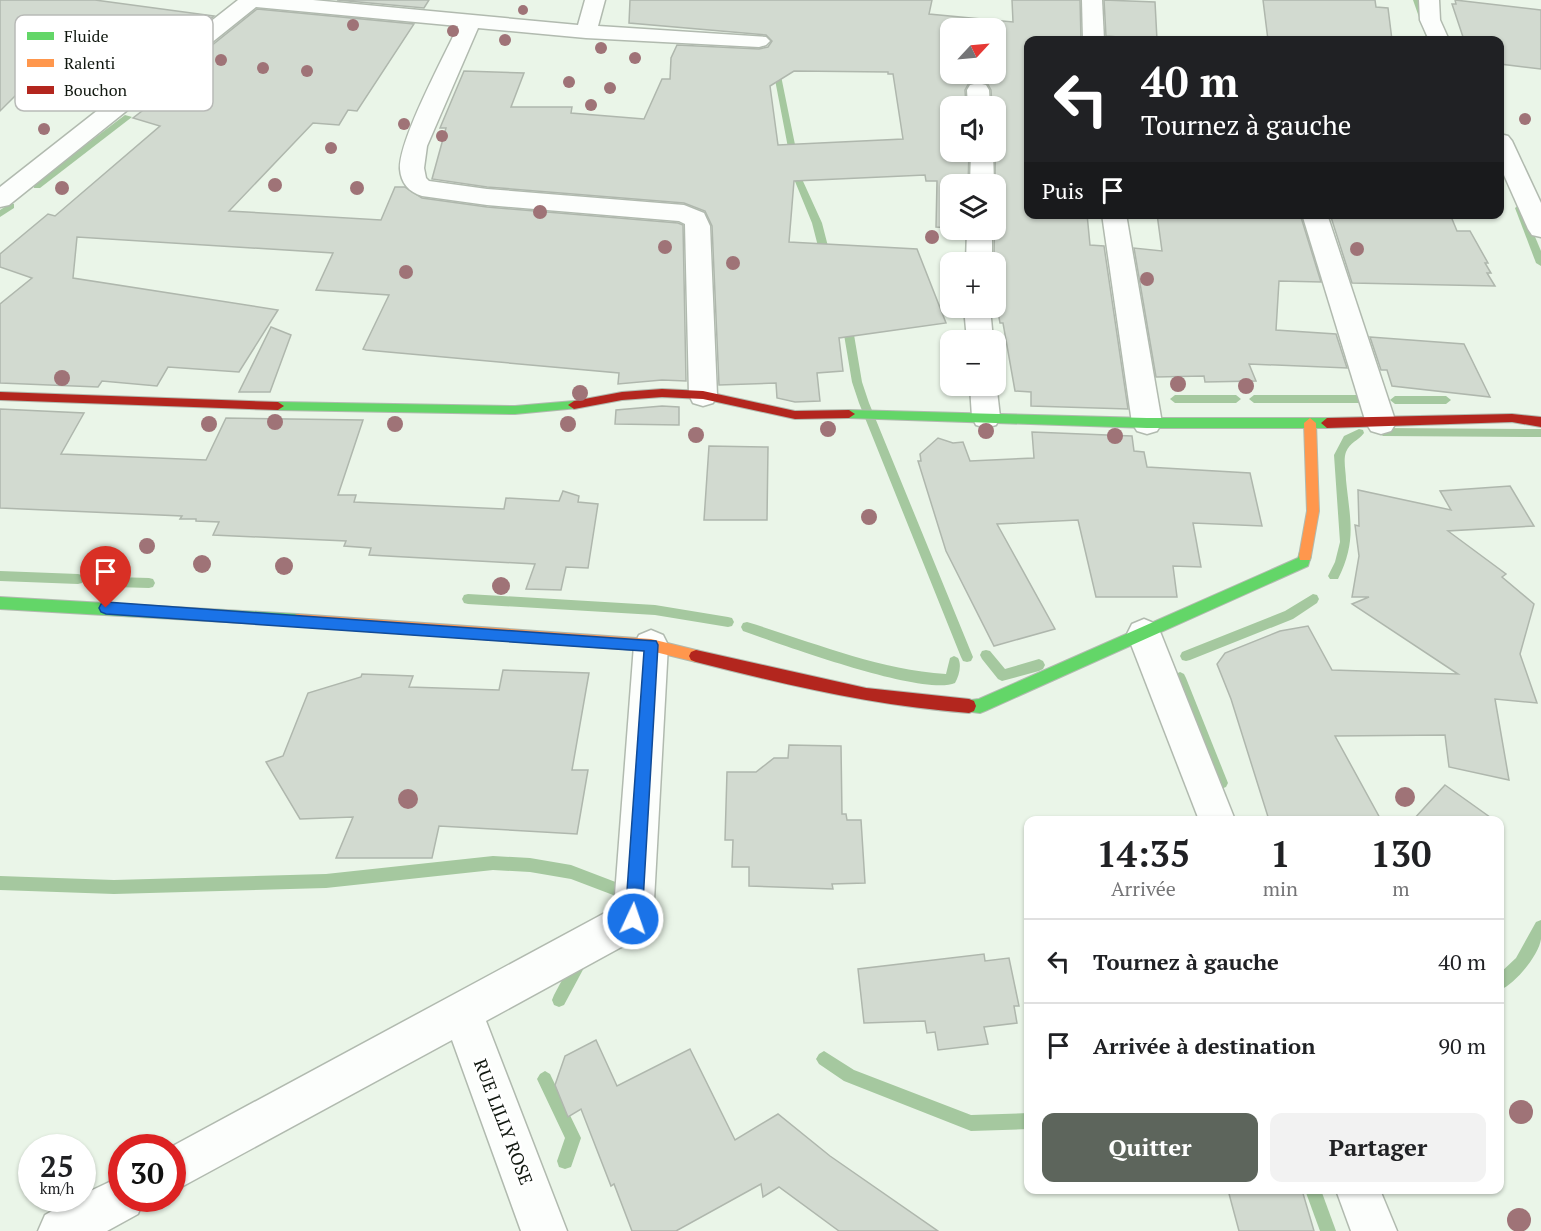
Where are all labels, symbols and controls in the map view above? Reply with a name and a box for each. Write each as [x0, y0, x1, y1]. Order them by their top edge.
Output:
legend [15, 15, 213, 111]
north arrow [940, 18, 1006, 84]
map controls [940, 18, 1006, 396]
text: Fluide [64, 25, 108, 47]
text: Ralenti [64, 52, 116, 74]
text: 40 m [1141, 53, 1239, 109]
icon: left [1042, 60, 1120, 138]
text: Bouchon [64, 79, 128, 101]
button: sound [940, 96, 1006, 162]
text: Tournez à gauche [1141, 107, 1351, 143]
button: layers [940, 174, 1006, 240]
icon: arrive [1096, 174, 1129, 207]
text: Puis [1042, 176, 1084, 205]
button: + [940, 252, 1006, 318]
button: − [940, 330, 1006, 396]
pin [80, 546, 131, 608]
icon: arrive [89, 555, 122, 588]
text: 14:35 [1097, 830, 1190, 877]
text: 1 [1270, 830, 1291, 877]
text: 130 [1370, 830, 1431, 877]
text: Arrivée [1111, 875, 1176, 902]
text: min [1263, 875, 1298, 902]
text: m [1392, 875, 1410, 902]
position arrow [601, 887, 665, 951]
icon: left [1042, 945, 1075, 978]
text: Tournez à gauche [1093, 947, 1279, 976]
text: 40 m [1438, 947, 1486, 976]
icon: arrive [1042, 1029, 1075, 1062]
text: Arrivée à destination [1093, 1031, 1315, 1060]
text: 90 m [1438, 1031, 1486, 1060]
street label: RUE LILLY ROSE [469, 1055, 539, 1188]
button: Quitter [1042, 1113, 1258, 1182]
button: Partager [1270, 1113, 1486, 1182]
speed limit sign: 30 [108, 1134, 186, 1212]
text: 25 [40, 1146, 74, 1186]
text: km/h [40, 1178, 74, 1198]

